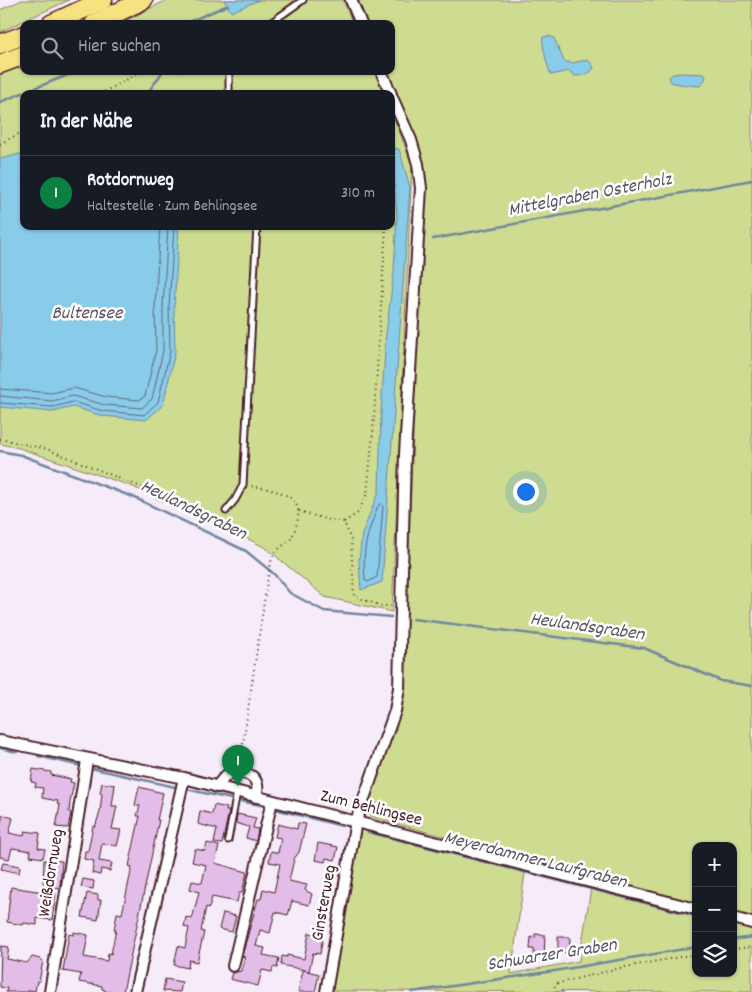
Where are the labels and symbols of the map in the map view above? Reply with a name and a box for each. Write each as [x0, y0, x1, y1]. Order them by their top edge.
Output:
water label: Mittelgraben Osterholz [506, 167, 675, 225]
water label: Bultensee [52, 301, 124, 328]
water label: Heulandsgraben [135, 474, 252, 549]
your location [513, 479, 539, 505]
water label: Heulandsgraben [528, 607, 647, 650]
pin: 1 [222, 745, 254, 786]
street label: Zum Behlingsee [317, 784, 425, 834]
water label: Meyerdammer Laufgraben [441, 825, 630, 897]
street label: Weißdornweg [33, 827, 71, 919]
street label: Ginsterweg [306, 863, 344, 943]
water label: Schwarzer Graben [485, 932, 620, 980]

